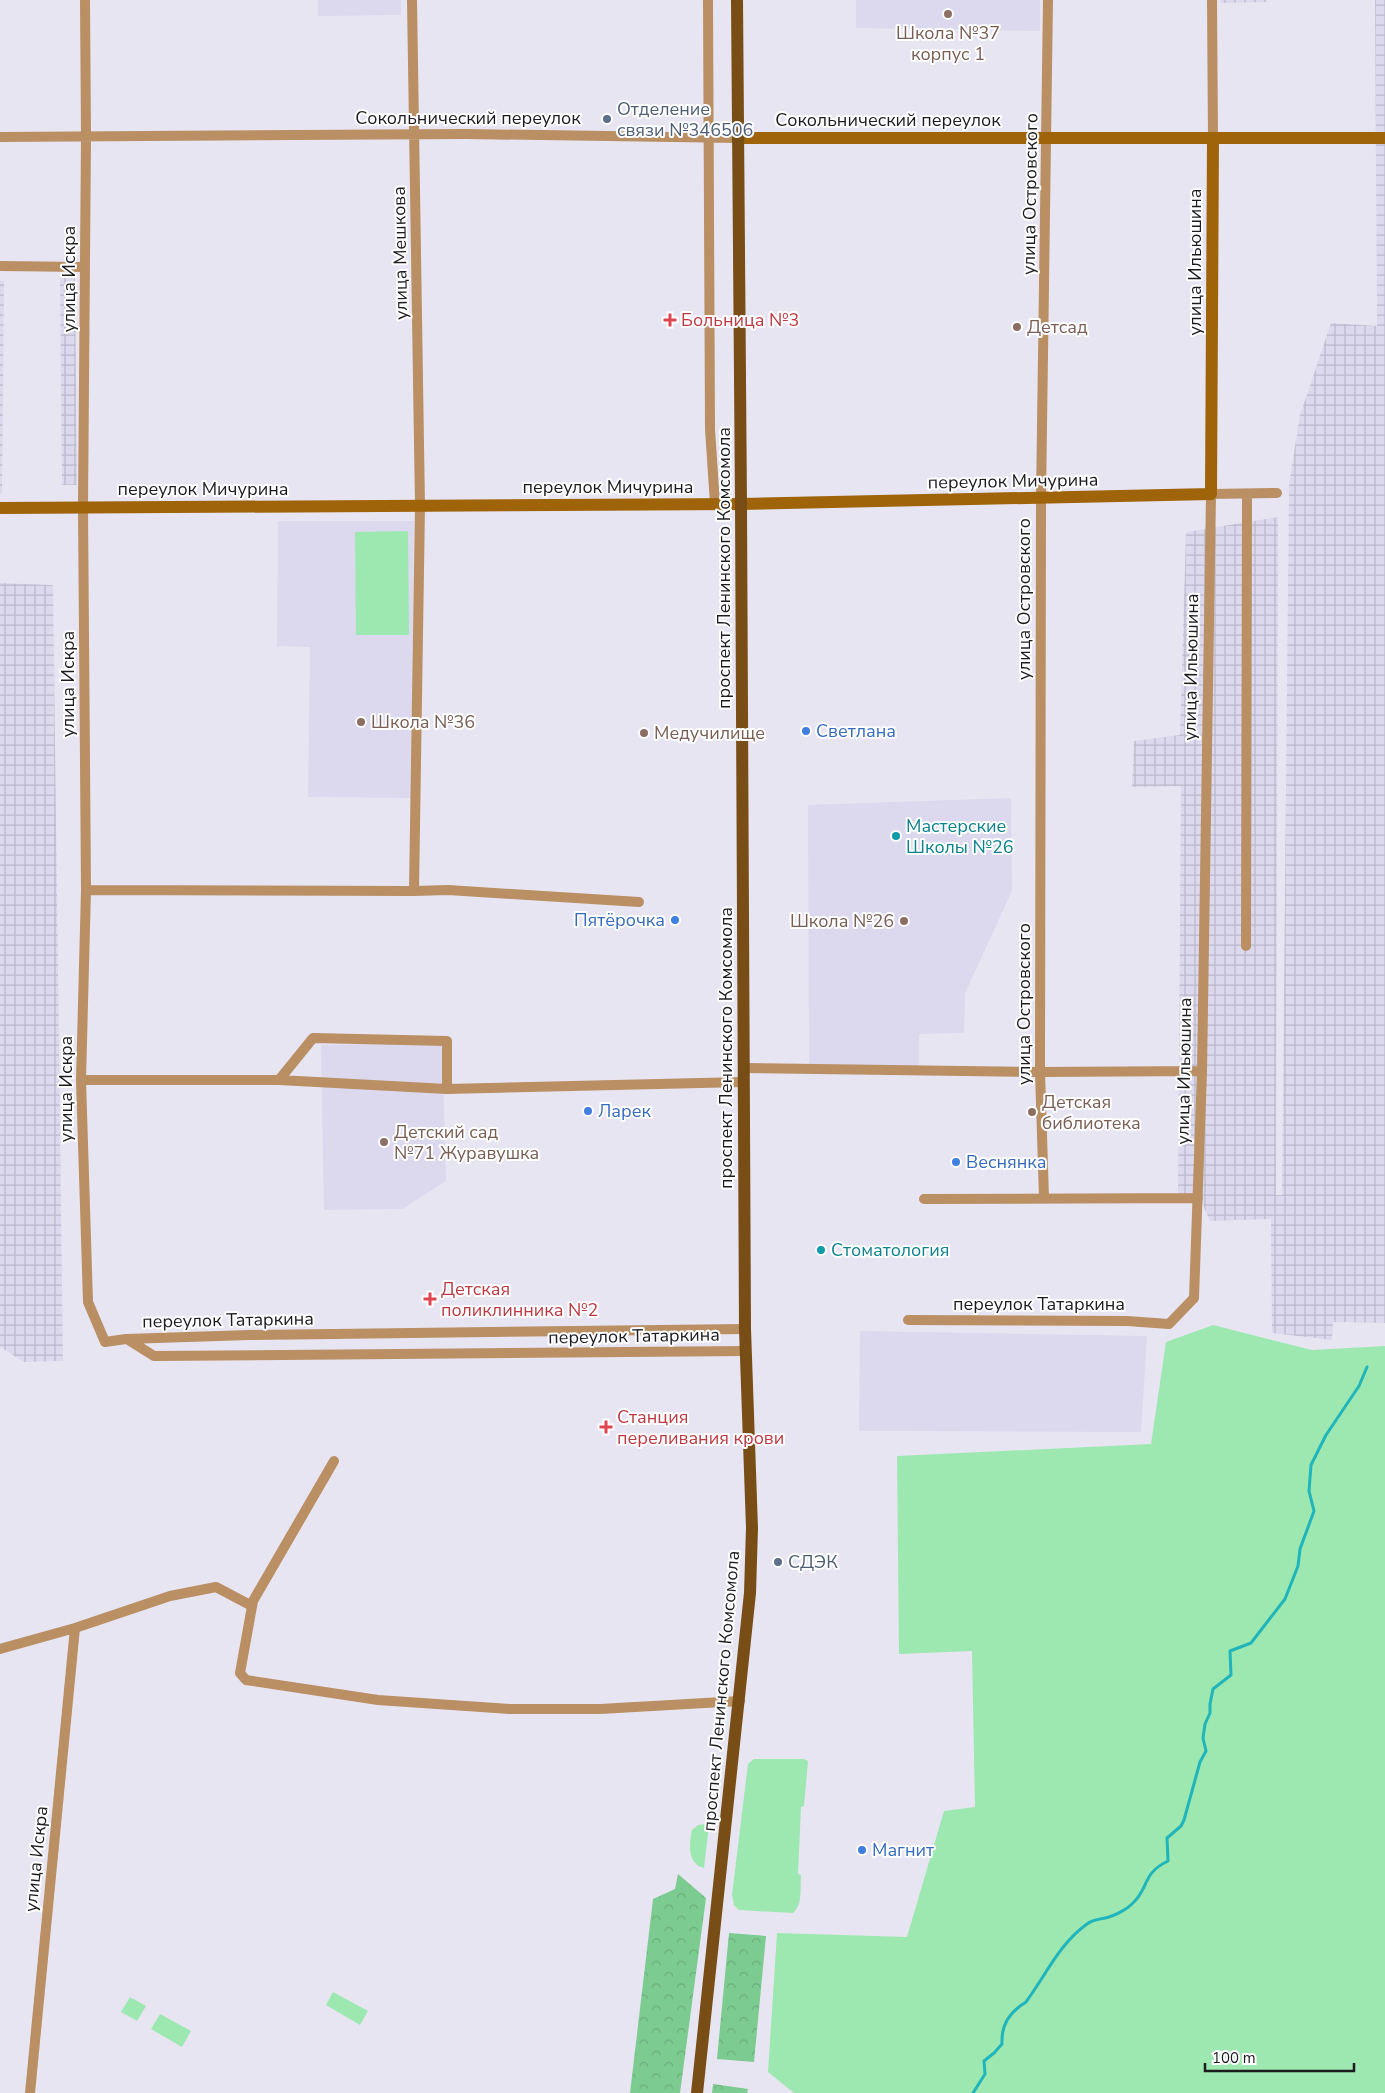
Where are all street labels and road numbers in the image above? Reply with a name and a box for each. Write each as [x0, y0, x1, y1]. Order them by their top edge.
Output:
street label: Сокольнический переулок [355, 106, 581, 130]
street label: Сокольнический переулок [775, 108, 1001, 132]
street label: улица Островского [1017, 113, 1043, 275]
street label: улица Мешкова [387, 186, 413, 320]
street label: улица Ильюшина [1183, 188, 1207, 336]
street label: улица Искра [57, 226, 81, 332]
street label: проспект Ленинского Комсомола [712, 427, 736, 709]
street label: переулок Мичурина [927, 468, 1099, 494]
street label: переулок Мичурина [523, 475, 693, 499]
street label: переулок Мичурина [118, 477, 288, 501]
street label: улица Островского [1012, 518, 1036, 680]
street label: улица Ильюшина [1178, 593, 1204, 741]
street label: улица Искра [56, 631, 80, 737]
street label: проспект Ленинского Комсомола [714, 907, 738, 1189]
street label: улица Островского [1012, 923, 1036, 1085]
street label: улица Ильюшина [1171, 997, 1197, 1145]
street label: улица Искра [54, 1036, 78, 1142]
street label: переулок Татаркина [953, 1292, 1125, 1316]
street label: переулок Татаркина [142, 1307, 314, 1333]
street label: переулок Татаркина [548, 1323, 720, 1349]
street label: проспект Ленинского Комсомола [697, 1550, 745, 1832]
street label: улица Искра [18, 1805, 54, 1913]

